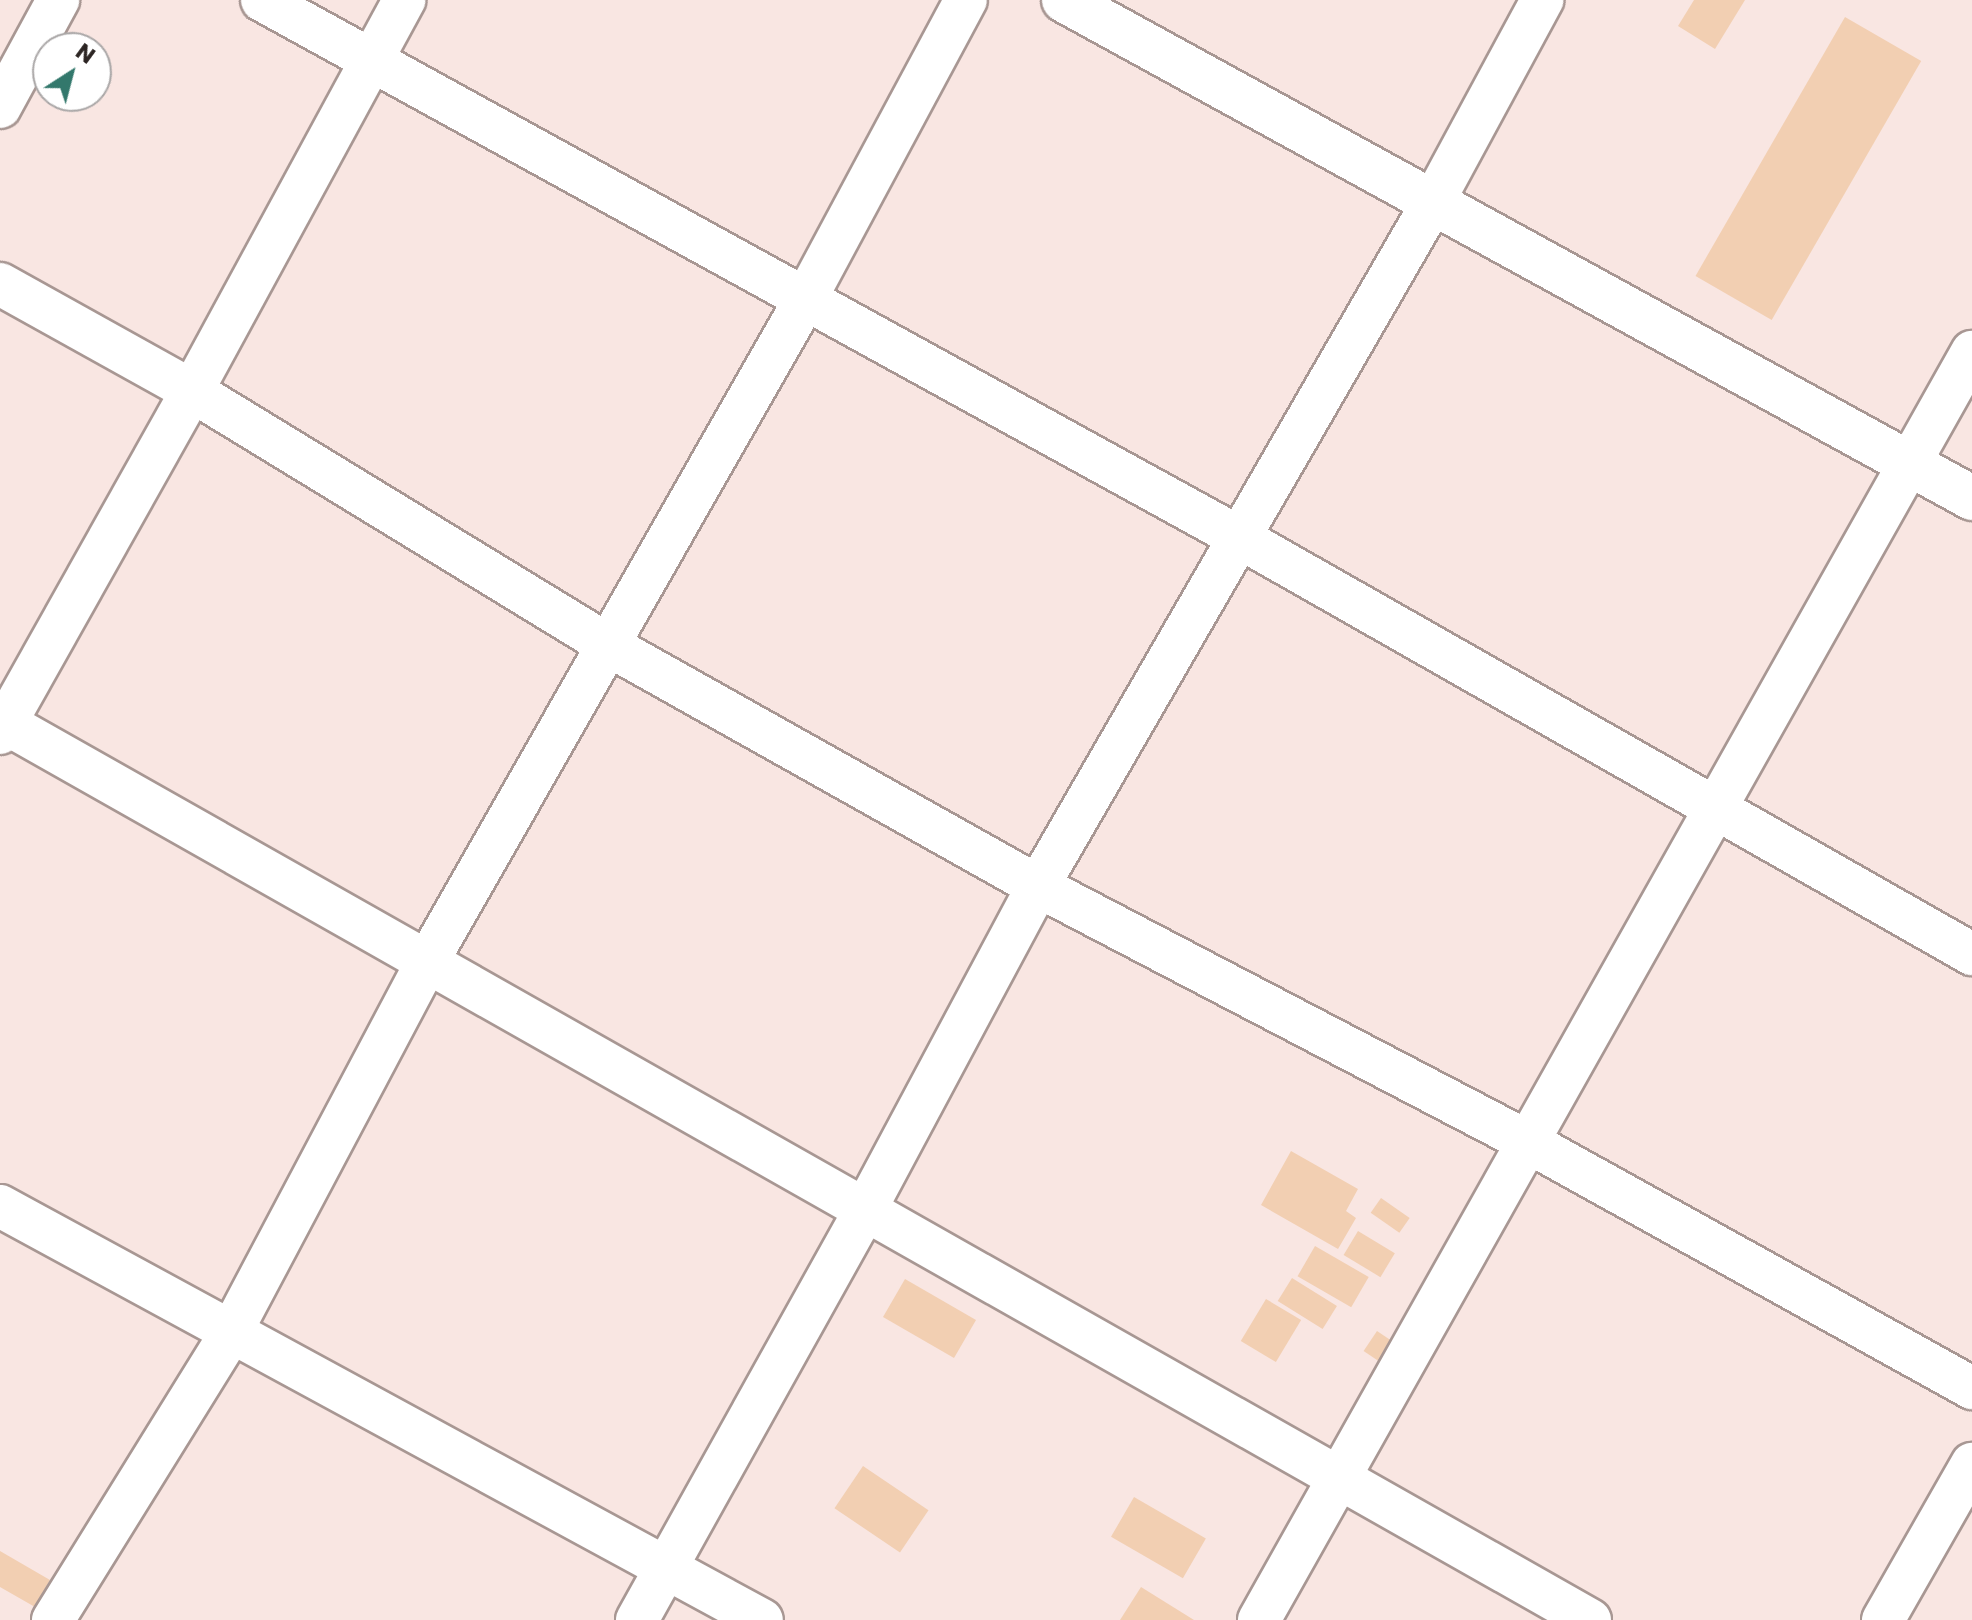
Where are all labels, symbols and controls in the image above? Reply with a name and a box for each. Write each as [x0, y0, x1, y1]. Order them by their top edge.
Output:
north arrow [32, 32, 112, 112]
text: N [69, 36, 101, 71]

